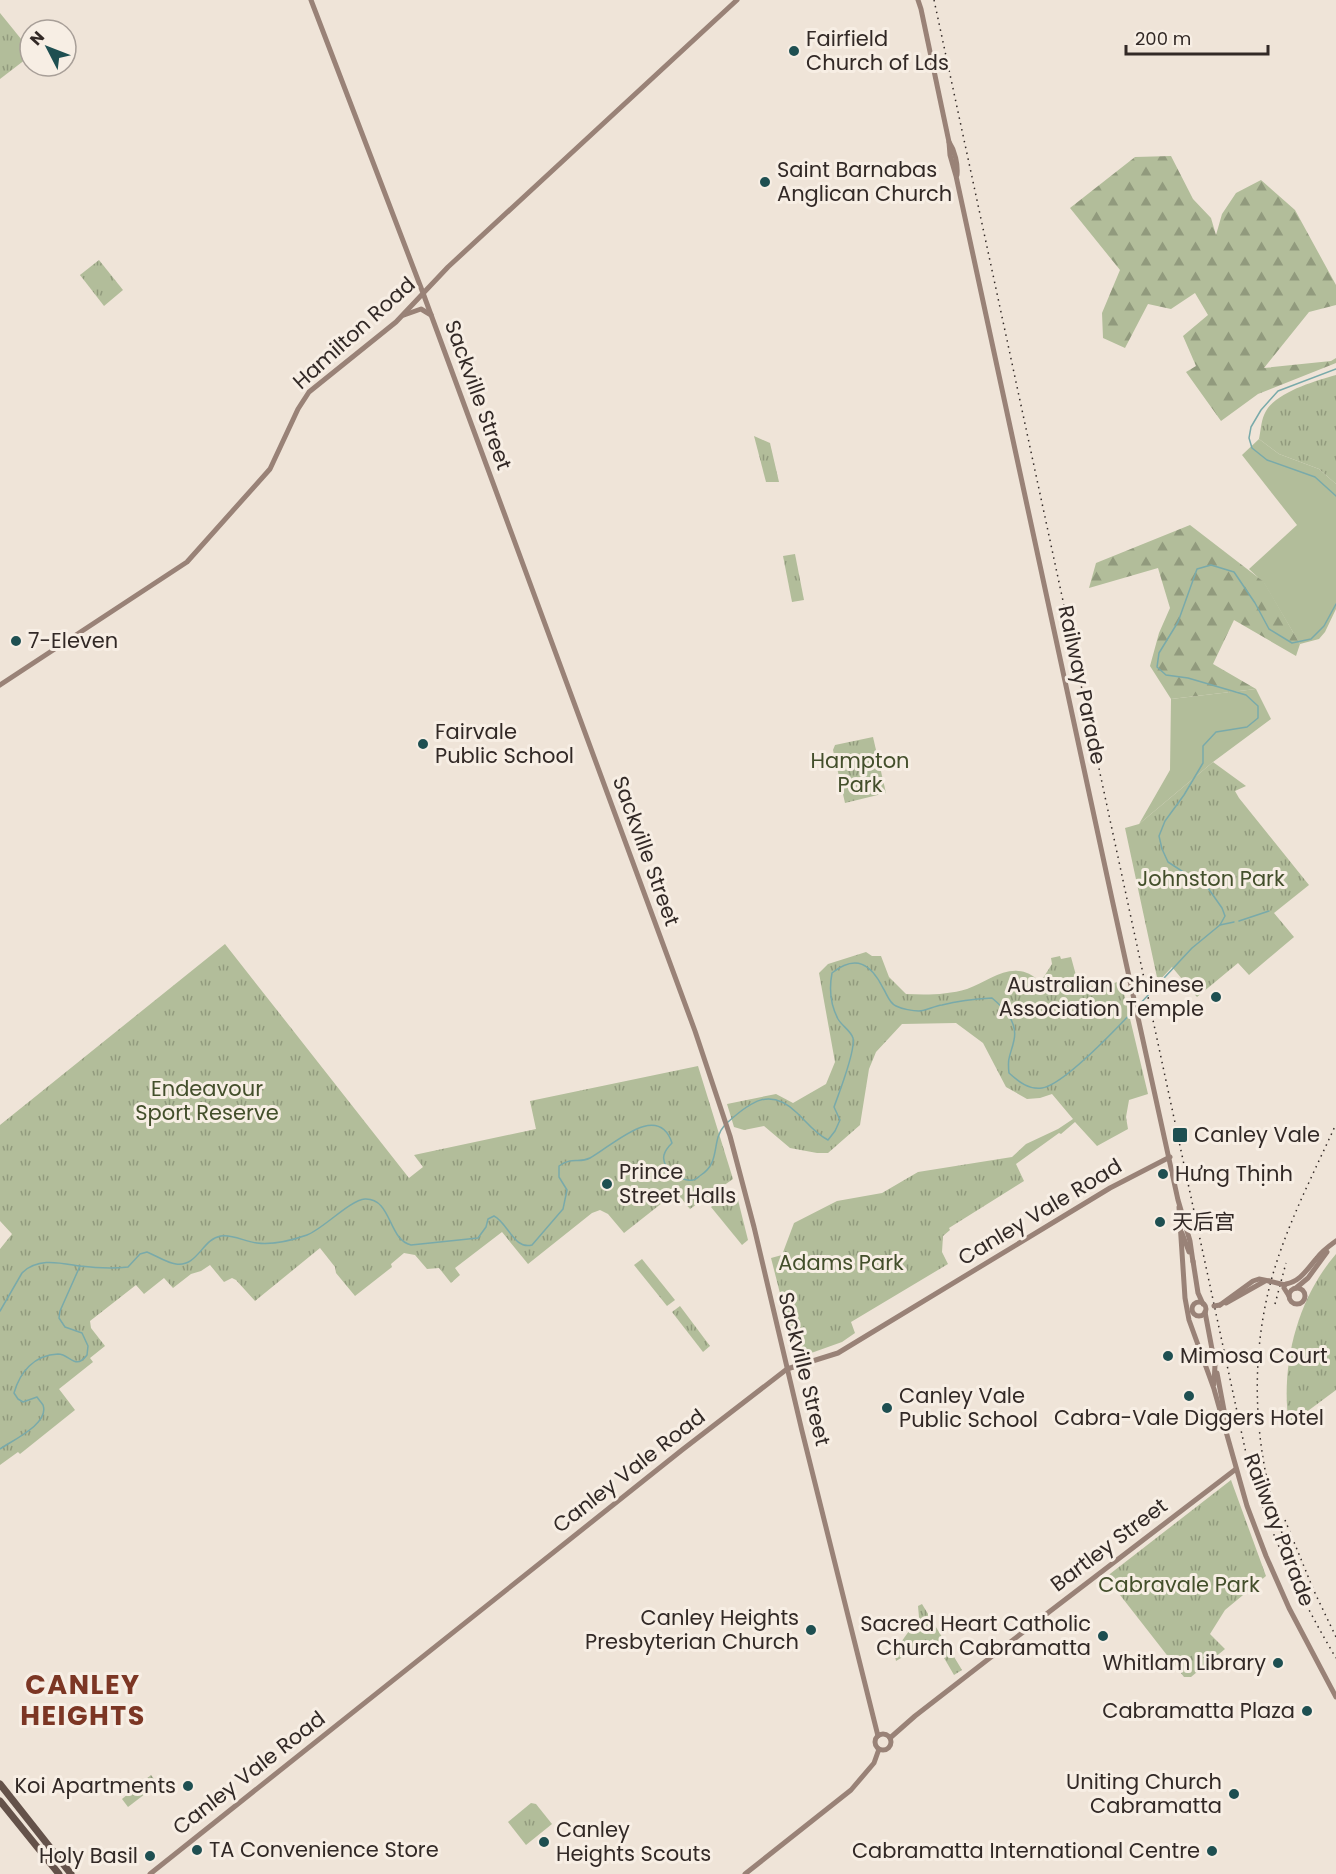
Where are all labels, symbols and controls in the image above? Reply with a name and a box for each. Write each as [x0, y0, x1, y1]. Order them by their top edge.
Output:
north arrow [18, 18, 78, 78]
scale bar [1126, 18, 1268, 56]
place label: Fairfield Church of Lds [806, 24, 949, 77]
text: N [25, 26, 50, 50]
text: 200 m [1135, 26, 1191, 51]
marker: Fairfield Church of Lds [787, 44, 801, 58]
place label: Saint Barnabas Anglican Church [777, 155, 952, 208]
marker: Saint Barnabas Anglican Church [758, 175, 772, 189]
street label: Hamilton Road [286, 270, 421, 395]
street label: Sackville Street [438, 316, 519, 474]
street label: Railway Parade [1051, 603, 1113, 767]
place label: 7-Eleven [28, 626, 118, 655]
marker: 7-Eleven [9, 634, 23, 648]
place label: Fairvale Public School [435, 717, 574, 770]
marker: Fairvale Public School [416, 737, 430, 751]
park label: Hampton Park [810, 746, 910, 799]
street label: Sackville Street [606, 772, 687, 930]
park label: Johnston Park [1137, 864, 1285, 893]
place label: Australian Chinese Association Temple [999, 970, 1204, 1023]
marker: Australian Chinese Association Temple [1209, 990, 1223, 1004]
park label: Endeavour Sport Reserve [135, 1074, 279, 1127]
place label: Canley Vale [1194, 1120, 1320, 1149]
marker: Canley Vale [1171, 1126, 1189, 1144]
street label: Canley Vale Road [952, 1151, 1127, 1272]
place label: Prince Street Halls [619, 1157, 736, 1210]
place label: Hưng Thịnh [1175, 1159, 1293, 1188]
marker: Hưng Thịnh [1156, 1167, 1170, 1181]
marker: Prince Street Halls [600, 1177, 614, 1191]
place label: 天后宫 [1172, 1207, 1235, 1236]
marker: 天后宫 [1153, 1215, 1167, 1229]
park label: Adams Park [778, 1248, 904, 1277]
street label: Sackville Street [771, 1289, 838, 1449]
place label: Mimosa Court [1180, 1341, 1328, 1370]
marker: Mimosa Court [1161, 1349, 1175, 1363]
place label: Canley Vale Public School [899, 1381, 1038, 1434]
marker: Cabra-Vale Diggers Hotel [1182, 1389, 1196, 1403]
marker: Canley Vale Public School [880, 1401, 894, 1415]
street label: Canley Vale Road [546, 1402, 711, 1539]
place label: Cabra-Vale Diggers Hotel [1054, 1403, 1324, 1432]
street label: Railway Parade [1237, 1449, 1322, 1611]
street label: Bartley Street [1044, 1491, 1173, 1598]
park label: Cabravale Park [1098, 1570, 1260, 1599]
place label: Canley Heights Presbyterian Church [585, 1603, 799, 1656]
place label: Sacred Heart Catholic Church Cabramatta [860, 1609, 1091, 1662]
marker: Canley Heights Presbyterian Church [804, 1623, 818, 1637]
marker: Sacred Heart Catholic Church Cabramatta [1096, 1629, 1110, 1643]
place label: Whitlam Library [1103, 1648, 1266, 1677]
marker: Whitlam Library [1271, 1656, 1285, 1670]
district label: CANLEY HEIGHTS [20, 1666, 146, 1734]
place label: Cabramatta Plaza [1102, 1696, 1295, 1725]
street label: Canley Vale Road [166, 1704, 331, 1841]
marker: Cabramatta Plaza [1300, 1704, 1314, 1718]
place label: Uniting Church Cabramatta [1066, 1767, 1222, 1820]
place label: Koi Apartments [14, 1771, 176, 1800]
marker: Koi Apartments [181, 1779, 195, 1793]
marker: Uniting Church Cabramatta [1227, 1787, 1241, 1801]
place label: Canley Heights Scouts [556, 1815, 711, 1868]
place label: TA Convenience Store [209, 1835, 439, 1864]
marker: Canley Heights Scouts [537, 1835, 551, 1849]
place label: Cabramatta International Centre [852, 1836, 1200, 1865]
place label: Holy Basil [39, 1841, 138, 1870]
marker: TA Convenience Store [190, 1843, 204, 1857]
marker: Cabramatta International Centre [1205, 1844, 1219, 1858]
marker: Holy Basil [143, 1849, 157, 1863]

